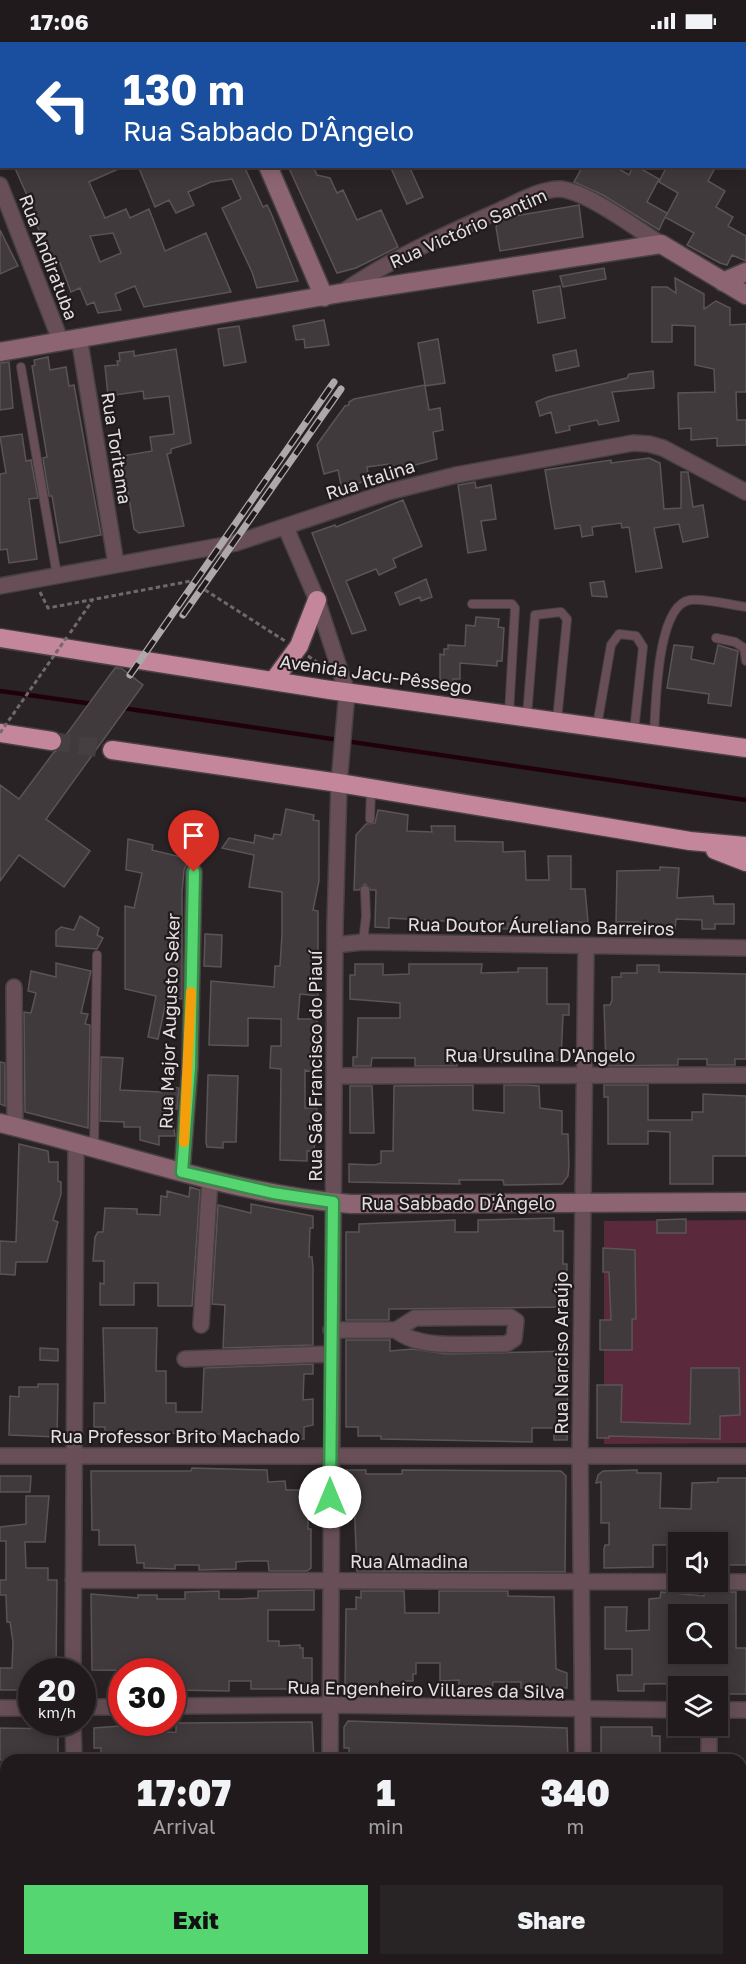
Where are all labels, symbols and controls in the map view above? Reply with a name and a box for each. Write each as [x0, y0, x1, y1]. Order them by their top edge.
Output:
text: 17:06 [30, 8, 89, 35]
text: 130 m [123, 64, 245, 114]
icon: left [24, 66, 102, 144]
text: Rua Sabbado D'Ângelo [123, 115, 414, 147]
street label: Rua Victório Santim [386, 183, 550, 273]
street label: Rua Andiratuba [15, 191, 83, 323]
street label: Rua Toritama [97, 390, 137, 506]
street label: Rua Italina [323, 454, 417, 504]
street label: Avenida Jacu-Pêssego [278, 650, 474, 698]
pin [168, 810, 219, 872]
icon: arrive [177, 819, 210, 852]
street label: Rua Major Augusto Seker [154, 913, 184, 1129]
street label: Rua Doutor Áureliano Barreiros [407, 913, 675, 939]
street label: Rua São Francisco do Piauí [304, 949, 326, 1182]
street label: Rua Ursulina D'Angelo [445, 1044, 635, 1066]
street label: Rua Sabbado D'Ângelo [361, 1192, 555, 1214]
street label: Rua Narciso Araújo [550, 1271, 572, 1435]
street label: Rua Professor Brito Machado [50, 1425, 300, 1447]
position arrow [298, 1465, 362, 1529]
map controls [668, 1532, 728, 1736]
button: sound [668, 1532, 728, 1592]
street label: Rua Almadina [350, 1550, 468, 1572]
button: search [668, 1604, 728, 1664]
speed limit sign: 30 [108, 1658, 186, 1736]
text: 20 [38, 1672, 76, 1708]
street label: Rua Engenheiro Villares da Silva [287, 1676, 565, 1702]
button: layers [668, 1676, 728, 1736]
text: km/h [38, 1703, 76, 1721]
text: 17:07 [137, 1771, 231, 1814]
text: 1 [376, 1771, 395, 1814]
text: 340 [541, 1771, 610, 1814]
text: Arrival [153, 1814, 215, 1838]
text: min [368, 1814, 404, 1838]
text: m [566, 1814, 584, 1838]
button: Exit [24, 1885, 368, 1954]
button: Share [380, 1885, 723, 1954]

